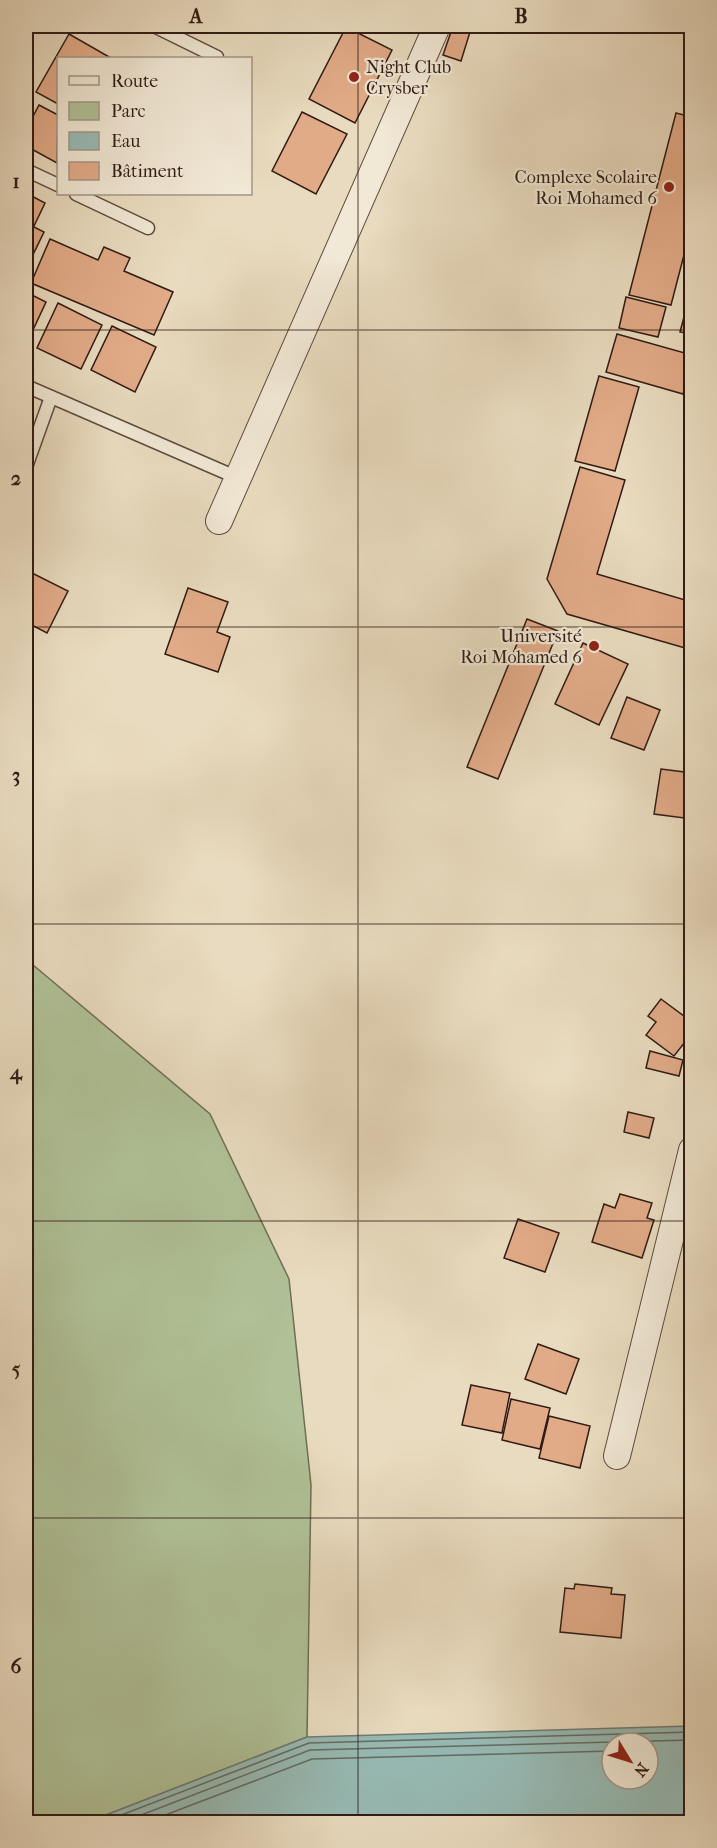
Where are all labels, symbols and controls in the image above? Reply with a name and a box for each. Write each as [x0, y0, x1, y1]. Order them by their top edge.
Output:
text: A [188, 5, 204, 28]
text: B [514, 5, 528, 28]
legend [57, 57, 252, 195]
place label: Night Club Crysber [366, 57, 451, 99]
marker: Night Club Crysber [347, 70, 361, 84]
text: Route [111, 71, 158, 92]
text: Parc [111, 101, 146, 122]
text: Eau [111, 131, 140, 152]
text: Bâtiment [111, 161, 184, 182]
place label: Complexe Scolaire Roi Mohamed 6 [515, 167, 657, 209]
text: 1 [12, 170, 20, 193]
marker: Complexe Scolaire Roi Mohamed 6 [662, 180, 676, 194]
text: 2 [11, 467, 21, 490]
place label: Université Roi Mohamed 6 [460, 626, 582, 668]
marker: Université Roi Mohamed 6 [587, 639, 601, 653]
text: 3 [12, 764, 20, 787]
text: 4 [9, 1061, 23, 1085]
text: 5 [12, 1358, 21, 1381]
text: 6 [11, 1655, 23, 1678]
north arrow [600, 1731, 660, 1791]
text: N [630, 1759, 653, 1781]

